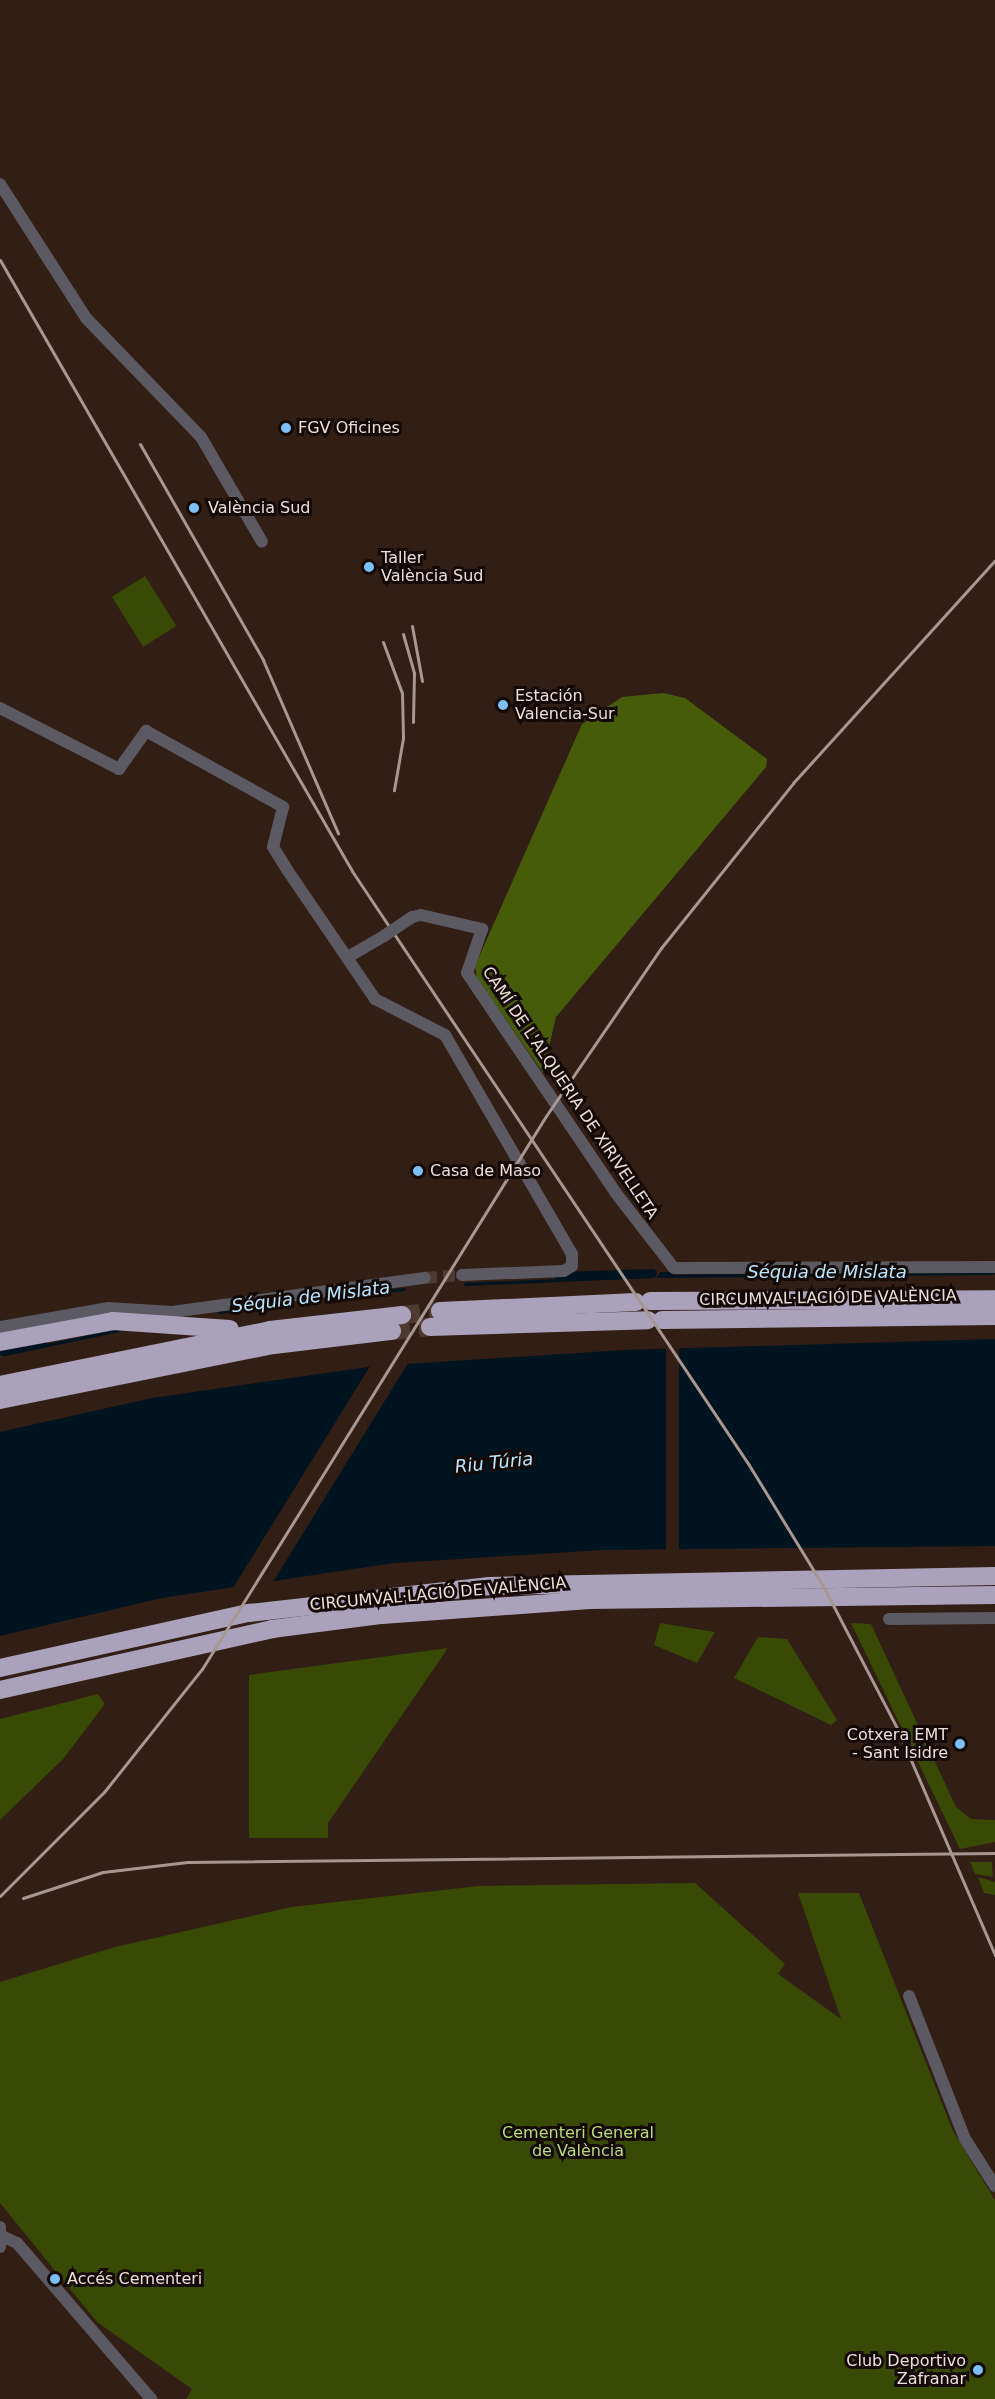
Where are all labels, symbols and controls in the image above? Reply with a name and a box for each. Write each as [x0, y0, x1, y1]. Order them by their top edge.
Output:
place label: FGV Oficines [298, 418, 400, 438]
marker: FGV Oficines [279, 421, 293, 435]
place label: València Sud [208, 498, 311, 518]
marker: València Sud [185, 499, 203, 517]
place label: Taller València Sud [381, 548, 484, 586]
marker: Taller València Sud [362, 560, 376, 574]
place label: Estación Valencia-Sur [515, 686, 615, 724]
marker: Estación Valencia-Sur [496, 698, 510, 712]
street label: CAMÍ DE L'ALQUERIA DE XIRIVELLETA [478, 963, 662, 1223]
place label: Casa de Maso [430, 1161, 541, 1181]
marker: Casa de Maso [411, 1164, 425, 1178]
water label: Séquia de Mislata [747, 1261, 907, 1283]
water label: Séquia de Mislata [231, 1277, 391, 1317]
street label: CIRCUMVAL·LACIÓ DE VALÈNCIA [699, 1286, 957, 1310]
water label: Riu Túria [454, 1448, 534, 1478]
street label: CIRCUMVAL·LACIÓ DE VALÈNCIA [309, 1573, 567, 1615]
place label: Cotxera EMT - Sant Isidre [847, 1725, 948, 1763]
marker: Cotxera EMT - Sant Isidre [953, 1737, 967, 1751]
park label: Cementeri General de València [502, 2123, 654, 2161]
place label: Accés Cementeri [67, 2269, 202, 2289]
marker: Accés Cementeri [48, 2272, 62, 2286]
place label: Club Deportivo Zafranar [846, 2351, 966, 2389]
marker: Club Deportivo Zafranar [971, 2363, 985, 2377]

